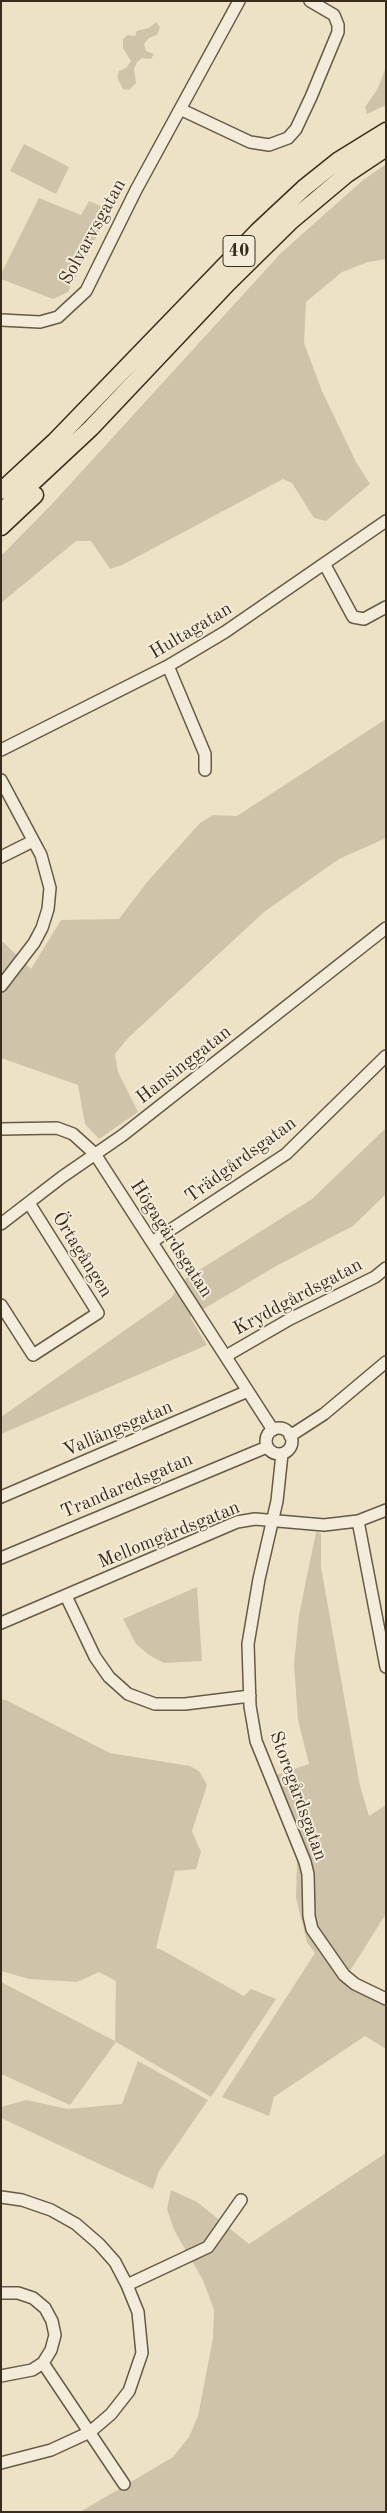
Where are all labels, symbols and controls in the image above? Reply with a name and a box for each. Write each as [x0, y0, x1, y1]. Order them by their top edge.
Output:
street label: Solvarvsgatan [55, 175, 131, 289]
road number: 40 [223, 236, 255, 266]
street label: Hultagatan [146, 597, 236, 665]
street label: Hansinggatan [132, 1021, 236, 1109]
street label: Trädgårdsgatan [181, 1112, 301, 1208]
street label: Högagärdsgatan [125, 1176, 217, 1302]
street label: Örtagången [47, 1208, 117, 1302]
street label: Kryddgårdsgatan [230, 1253, 366, 1341]
street label: Vallängsgatan [60, 1396, 176, 1462]
street label: Trandaredsgatan [58, 1448, 196, 1524]
street label: Mellomgårdsgatan [95, 1496, 243, 1574]
street label: Storegårdsgatan [264, 1728, 332, 1864]

